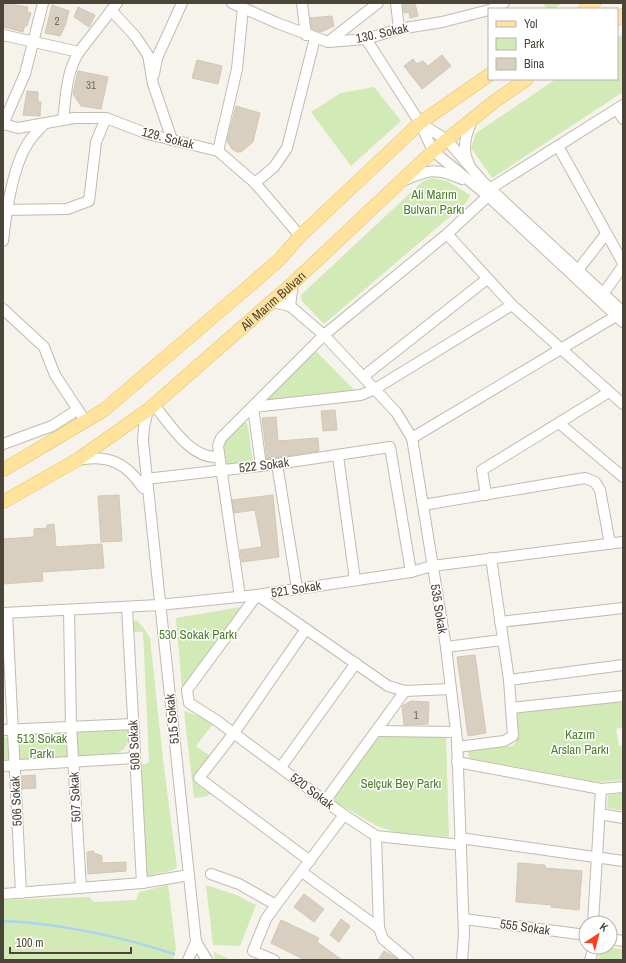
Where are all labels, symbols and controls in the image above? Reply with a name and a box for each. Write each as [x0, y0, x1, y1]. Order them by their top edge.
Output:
legend [488, 8, 618, 80]
house number: 2 [54, 14, 60, 28]
text: Yol [524, 16, 537, 32]
street label: 130. Sokak [354, 19, 411, 47]
text: Park [524, 36, 544, 52]
text: Bina [524, 56, 545, 72]
house number: 31 [86, 78, 96, 92]
street label: 129. Sokak [140, 123, 197, 153]
park label: Ali Marım Bulvarı Parkı [403, 186, 465, 218]
street label: Ali Marım Bulvarı [236, 267, 309, 335]
street label: 522 Sokak [238, 453, 291, 477]
street label: 521 Sokak [270, 577, 323, 601]
street label: 535 Sokak [427, 583, 451, 636]
park label: 530 Sokak Parkı [159, 626, 237, 643]
street label: 515 Sokak [161, 692, 183, 745]
house number: 1 [413, 708, 419, 722]
street label: 508 Sokak [124, 719, 144, 771]
park label: Kazım Arslan Parkı [550, 726, 609, 758]
park label: 513 Sokak Parkı [17, 730, 68, 762]
street label: 520 Sokak [287, 769, 338, 813]
street label: 507 Sokak [65, 771, 85, 823]
street label: 506 Sokak [6, 775, 26, 827]
park label: Selçuk Bey Parkı [360, 775, 442, 792]
street label: 555 Sokak [499, 915, 552, 939]
north arrow [578, 915, 618, 955]
text: K [597, 919, 611, 935]
scale bar [10, 929, 131, 955]
text: 100 m [16, 935, 43, 951]

